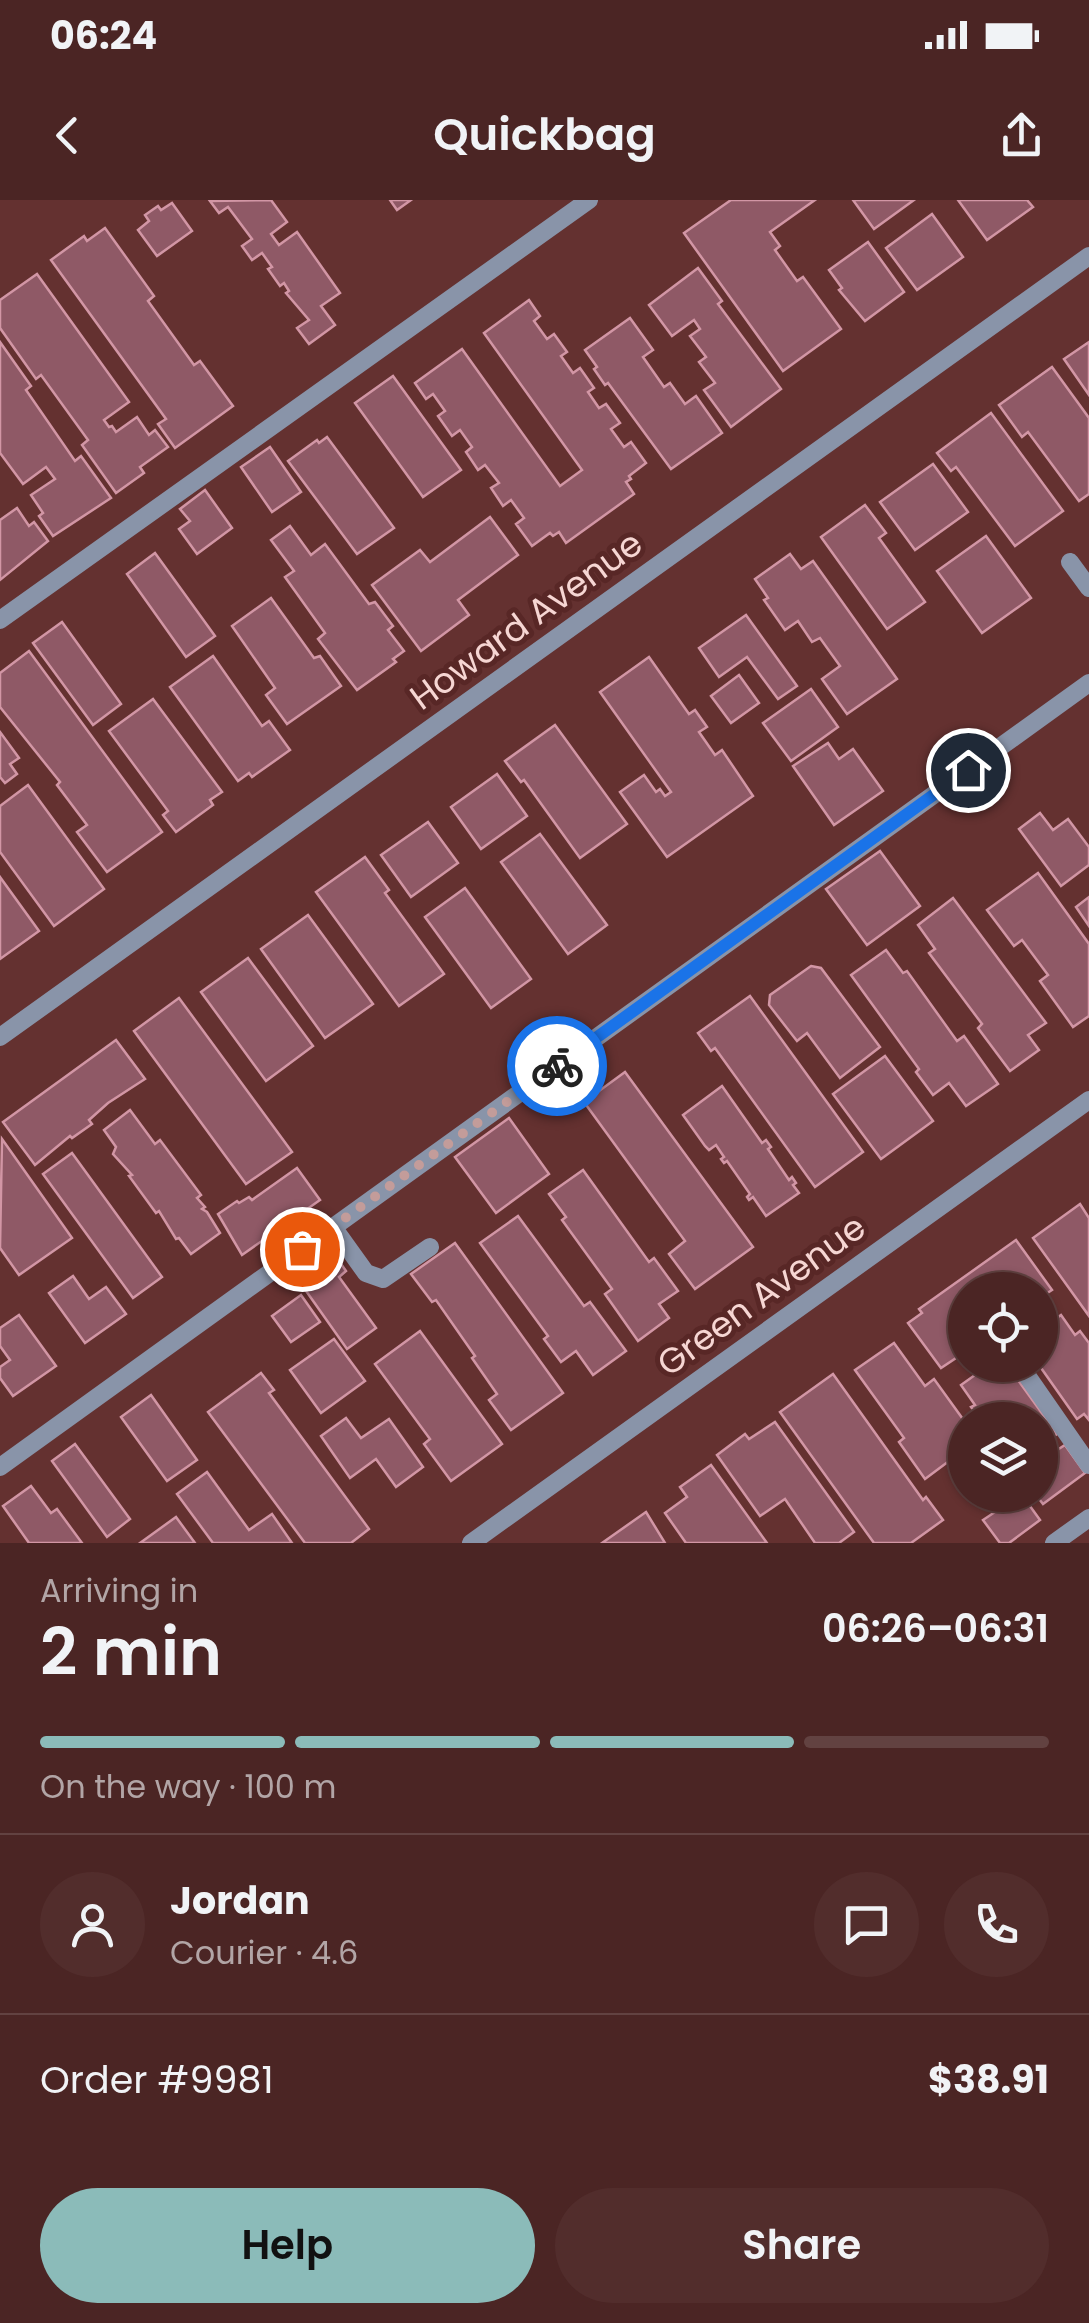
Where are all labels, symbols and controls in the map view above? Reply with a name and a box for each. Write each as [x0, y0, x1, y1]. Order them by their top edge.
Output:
text: 06:24 [50, 9, 157, 62]
text: Quickbag [433, 103, 656, 166]
icon: back [40, 108, 95, 163]
icon: share [994, 108, 1049, 163]
street label: Howard Avenue [400, 519, 652, 721]
pin [926, 728, 1011, 813]
icon: home [941, 743, 996, 798]
courier [507, 1016, 607, 1116]
icon: bike [530, 1039, 585, 1094]
street label: Green Avenue [647, 1203, 875, 1387]
pin [260, 1207, 345, 1292]
icon: bag [275, 1222, 330, 1277]
map controls [948, 1272, 1058, 1512]
button: locate [948, 1272, 1058, 1382]
button: layers [948, 1402, 1058, 1512]
text: Arriving in [40, 1568, 198, 1613]
text: 06:26–06:31 [822, 1602, 1049, 1655]
text: 2 min [40, 1607, 222, 1698]
text: On the way · 100 m [40, 1764, 336, 1809]
button: person [40, 1872, 145, 1977]
button: chat [814, 1872, 919, 1977]
button: phone [944, 1872, 1049, 1977]
text: Jordan [170, 1874, 310, 1927]
text: Courier · 4.6 [170, 1930, 358, 1975]
text: Order #9981 [40, 2053, 274, 2106]
text: $38.91 [928, 2053, 1049, 2106]
button: Help [40, 2188, 535, 2303]
button: Share [555, 2188, 1049, 2303]

